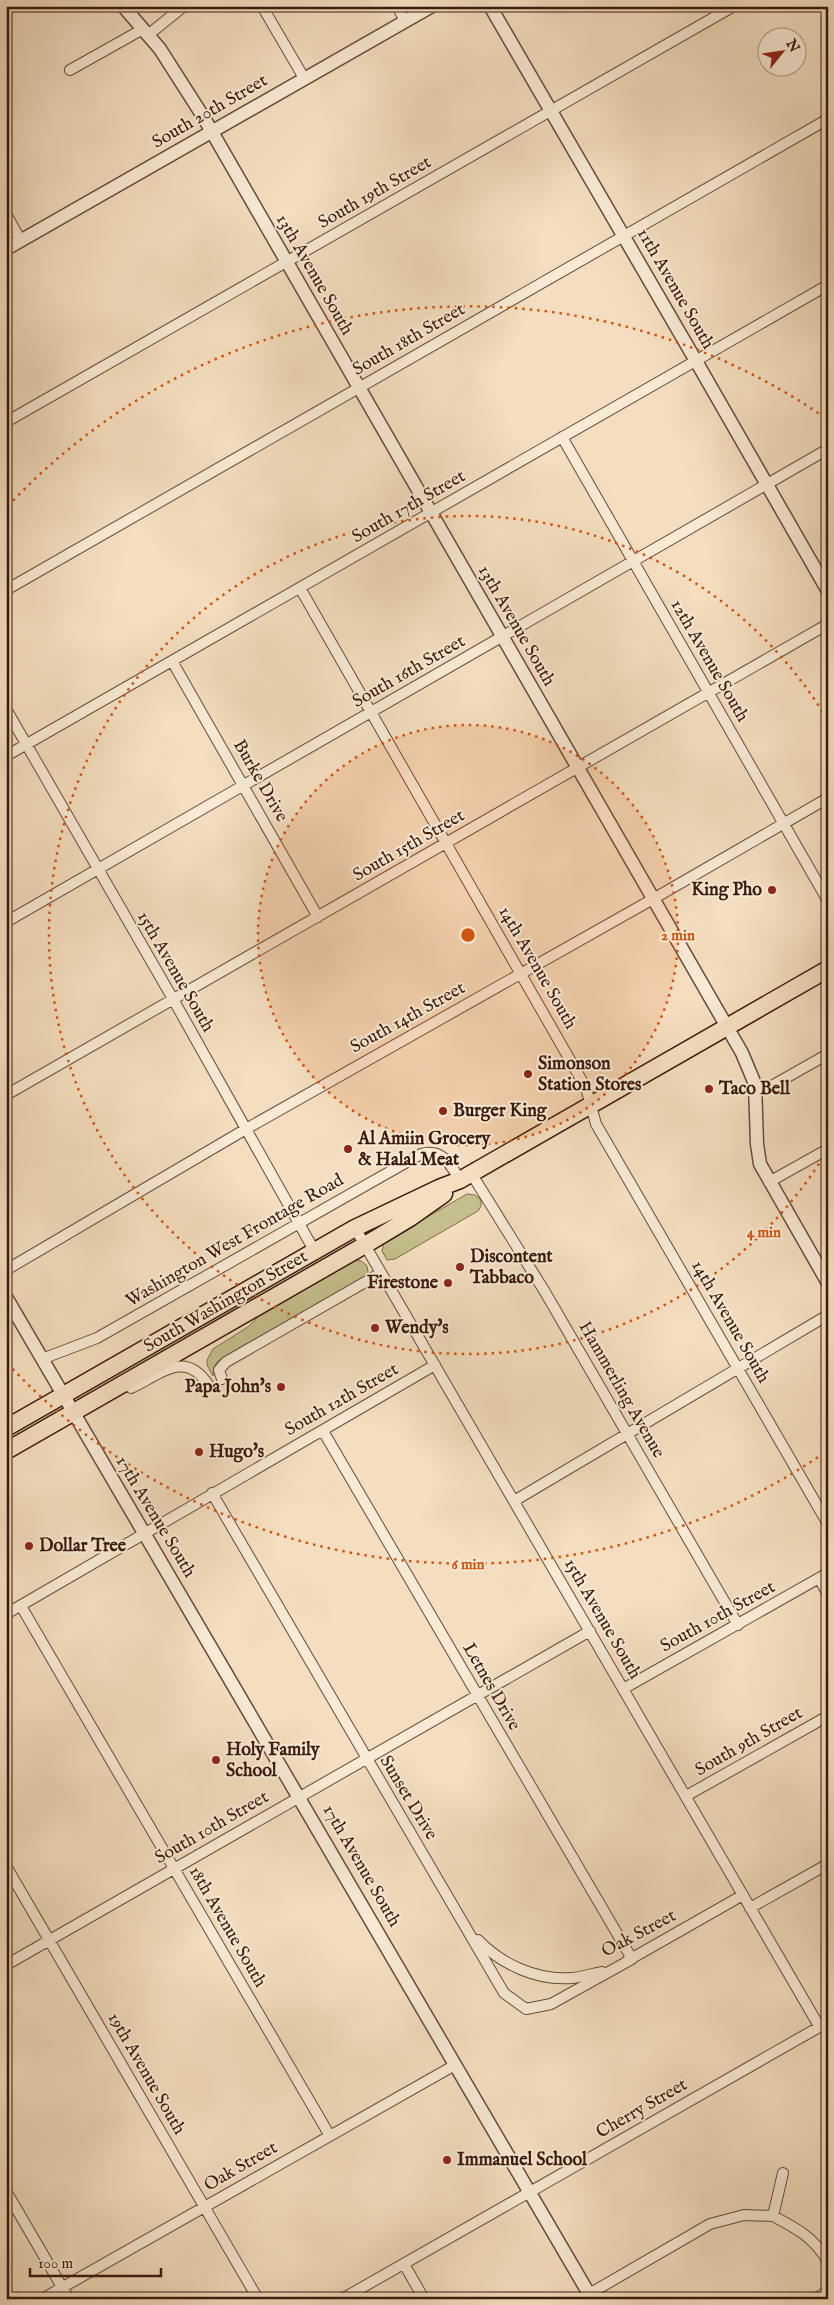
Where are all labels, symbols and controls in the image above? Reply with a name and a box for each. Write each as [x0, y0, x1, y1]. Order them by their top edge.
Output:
north arrow [756, 28, 806, 78]
text: N [781, 35, 803, 56]
street label: South 20th Street [148, 70, 272, 154]
street label: South 19th Street [314, 151, 436, 235]
street label: 13th Avenue South [270, 210, 358, 340]
street label: 11th Avenue South [631, 224, 719, 354]
street label: South 18th Street [349, 299, 469, 381]
street label: South 17th Street [348, 465, 470, 549]
street label: 13th Avenue South [472, 561, 560, 691]
street label: 12th Avenue South [665, 596, 754, 727]
street label: South 16th Street [348, 630, 470, 714]
street label: Burke Drive [227, 736, 293, 826]
street label: South 15th Street [349, 805, 469, 887]
place label: King Pho [691, 879, 762, 902]
marker: King Pho [766, 884, 778, 896]
street label: 14th Avenue South [493, 902, 582, 1034]
street label: 15th Avenue South [131, 907, 219, 1037]
centre of rings [459, 926, 477, 944]
text: 2 min [661, 926, 695, 945]
street label: South 14th Street [347, 977, 469, 1059]
place label: Simonson Station Stores [538, 1053, 642, 1097]
marker: Simonson Station Stores [522, 1068, 534, 1080]
place label: Taco Bell [718, 1078, 791, 1101]
marker: Taco Bell [703, 1083, 715, 1095]
place label: Burger King [453, 1100, 548, 1123]
marker: Burger King [437, 1105, 449, 1117]
place label: Al Amiin Grocery & Halal Meat [357, 1128, 491, 1172]
marker: Al Amiin Grocery & Halal Meat [342, 1143, 354, 1155]
street label: Washington West Frontage Road [122, 1169, 348, 1313]
text: 4 min [747, 1223, 781, 1242]
street label: South Washington Street [140, 1246, 312, 1358]
place label: Discontent Tabbaco [469, 1246, 553, 1290]
street label: 14th Avenue South [686, 1256, 775, 1388]
marker: Discontent Tabbaco [454, 1261, 466, 1273]
place label: Firestone [367, 1272, 439, 1295]
marker: Firestone [442, 1277, 454, 1289]
place label: Wendy's [384, 1317, 449, 1340]
street label: Hammerling Avenue [573, 1318, 669, 1462]
marker: Wendy's [369, 1322, 381, 1334]
street label: South 12th Street [281, 1358, 403, 1442]
place label: Papa John's [185, 1376, 272, 1399]
marker: Papa John's [275, 1381, 287, 1393]
place label: Hugo's [209, 1441, 265, 1464]
marker: Hugo's [193, 1446, 205, 1458]
street label: 17th Avenue South [110, 1452, 201, 1582]
place label: Dollar Tree [39, 1535, 127, 1558]
marker: Dollar Tree [23, 1540, 35, 1552]
street label: 15th Avenue South [558, 1554, 646, 1684]
text: 6 min [451, 1555, 485, 1574]
street label: South 10th Street [657, 1576, 779, 1658]
street label: Letnes Drive [457, 1639, 525, 1735]
street label: South 9th Street [691, 1702, 807, 1782]
place label: Holy Family School [226, 1739, 321, 1783]
street label: Sunset Drive [374, 1751, 442, 1845]
marker: Holy Family School [210, 1754, 222, 1766]
street label: South 10th Street [151, 1786, 273, 1870]
street label: 17th Avenue South [317, 1801, 406, 1932]
street label: 18th Avenue South [183, 1862, 271, 1992]
street label: Oak Street [598, 1905, 680, 1963]
street label: 19th Avenue South [102, 2009, 190, 2139]
street label: Cherry Street [592, 2074, 692, 2144]
street label: Oak Street [200, 2137, 282, 2197]
place label: Immanuel School [457, 2149, 588, 2172]
marker: Immanuel School [441, 2154, 453, 2166]
scale bar [30, 2245, 161, 2277]
text: 100 m [38, 2254, 74, 2273]

